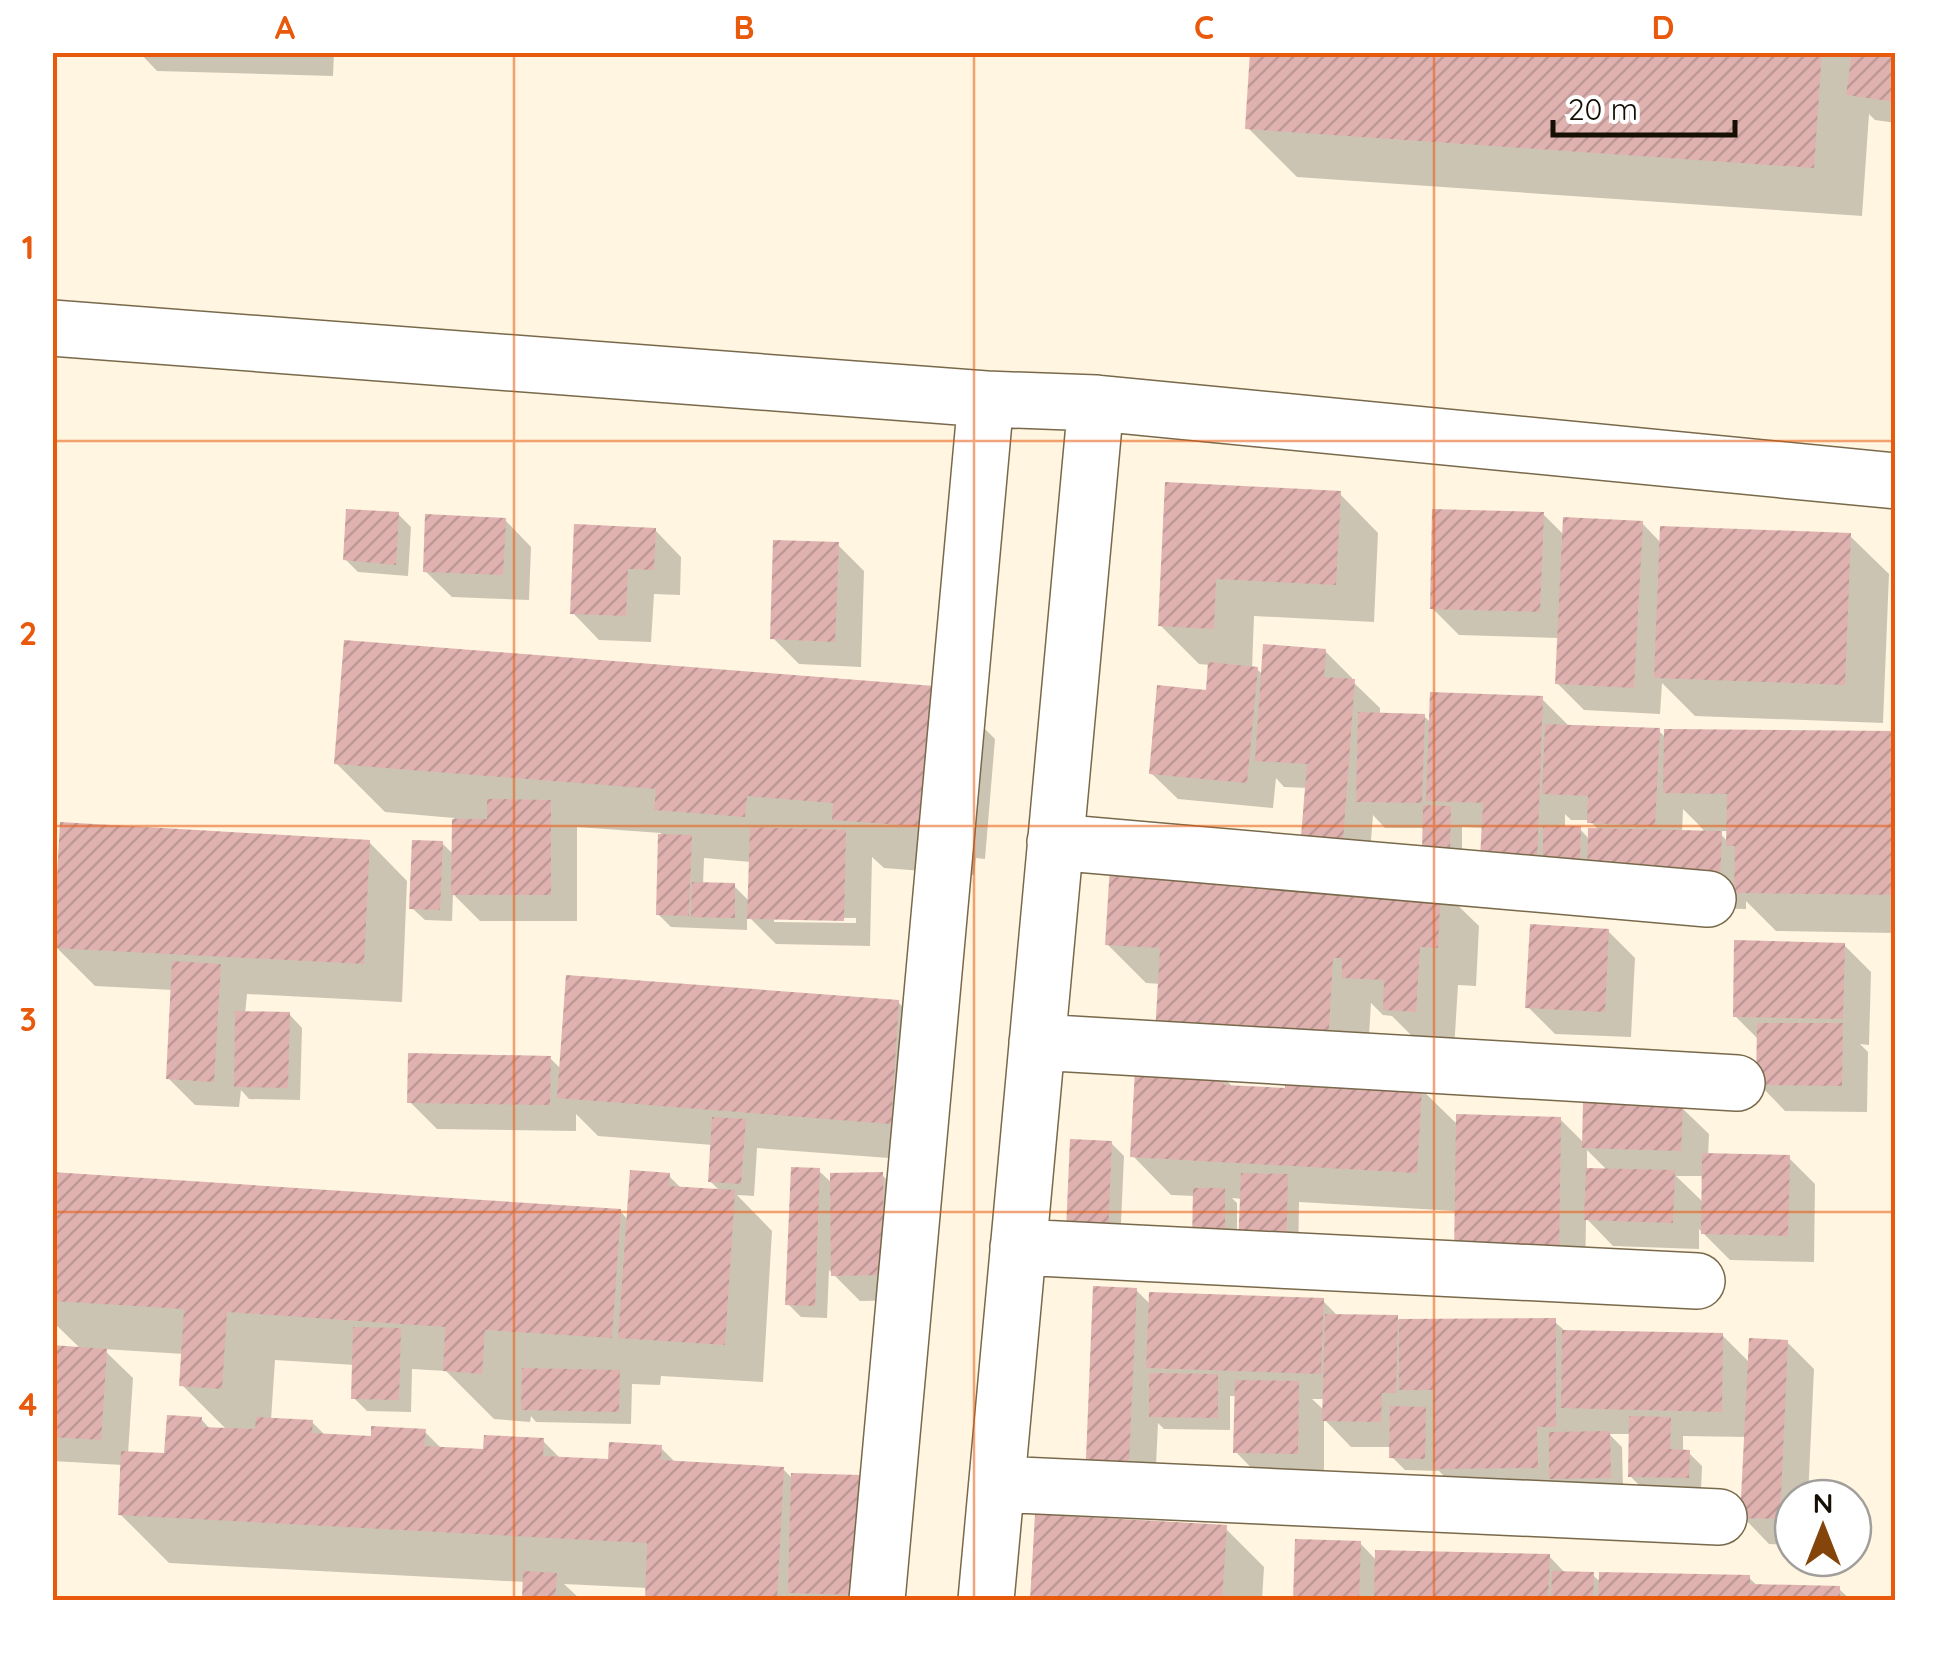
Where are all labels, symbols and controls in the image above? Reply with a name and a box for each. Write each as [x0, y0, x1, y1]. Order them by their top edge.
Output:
text: A [275, 7, 296, 47]
text: B [734, 7, 754, 47]
text: C [1194, 7, 1214, 47]
text: D [1652, 7, 1674, 47]
scale bar [1553, 75, 1736, 137]
text: 20 m [1568, 90, 1638, 128]
text: 1 [22, 227, 34, 267]
text: 2 [19, 613, 37, 653]
text: 3 [19, 999, 37, 1039]
text: 4 [19, 1384, 38, 1424]
north arrow [1773, 1478, 1873, 1578]
text: N [1813, 1485, 1833, 1520]

